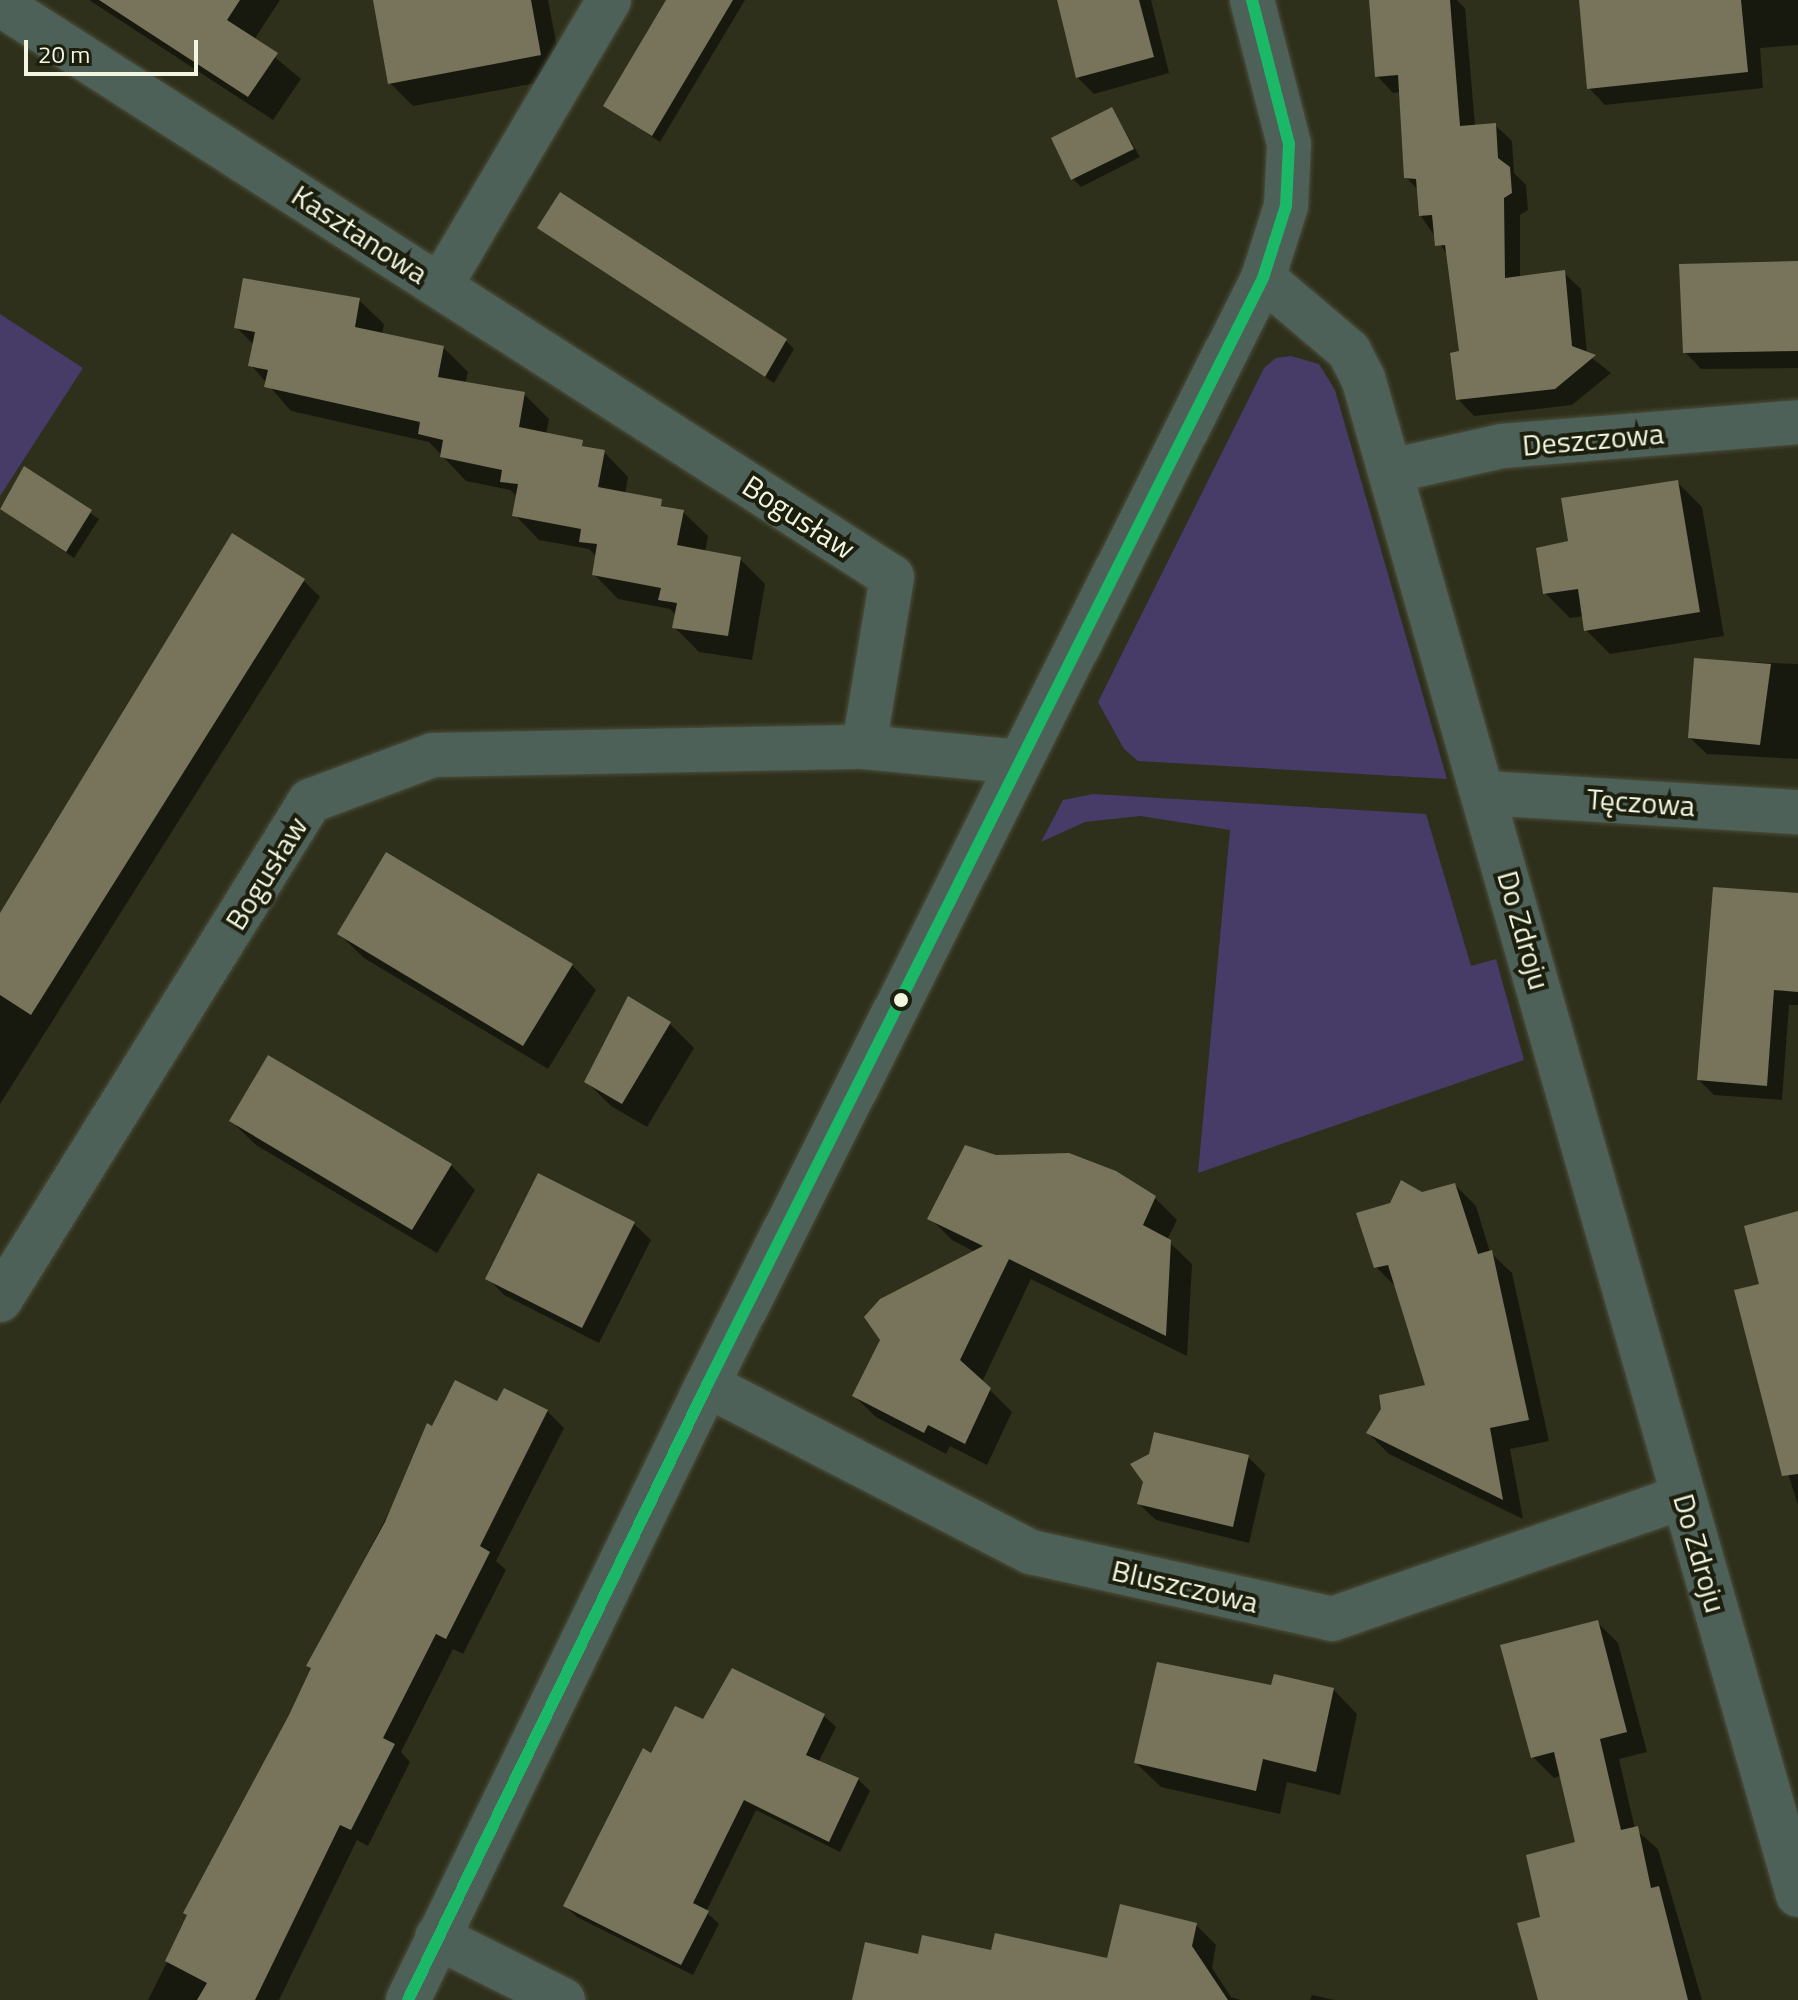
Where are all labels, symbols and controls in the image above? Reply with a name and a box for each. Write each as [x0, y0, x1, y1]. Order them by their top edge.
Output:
scale bar [28, 24, 202, 74]
text: 20 m [38, 36, 90, 72]
street label: Kasztanowa [285, 177, 435, 291]
street label: Deszczowa [1521, 415, 1665, 463]
street label: Bogusław [736, 467, 862, 567]
street label: Tęczowa [1586, 780, 1696, 824]
street label: Bogusław [217, 810, 315, 936]
street label: Do Zdroju [1490, 866, 1558, 994]
unlabelled marker [893, 992, 909, 1008]
street label: Do Zdroju [1666, 1489, 1734, 1617]
street label: Bluszczowa [1108, 1552, 1262, 1620]

